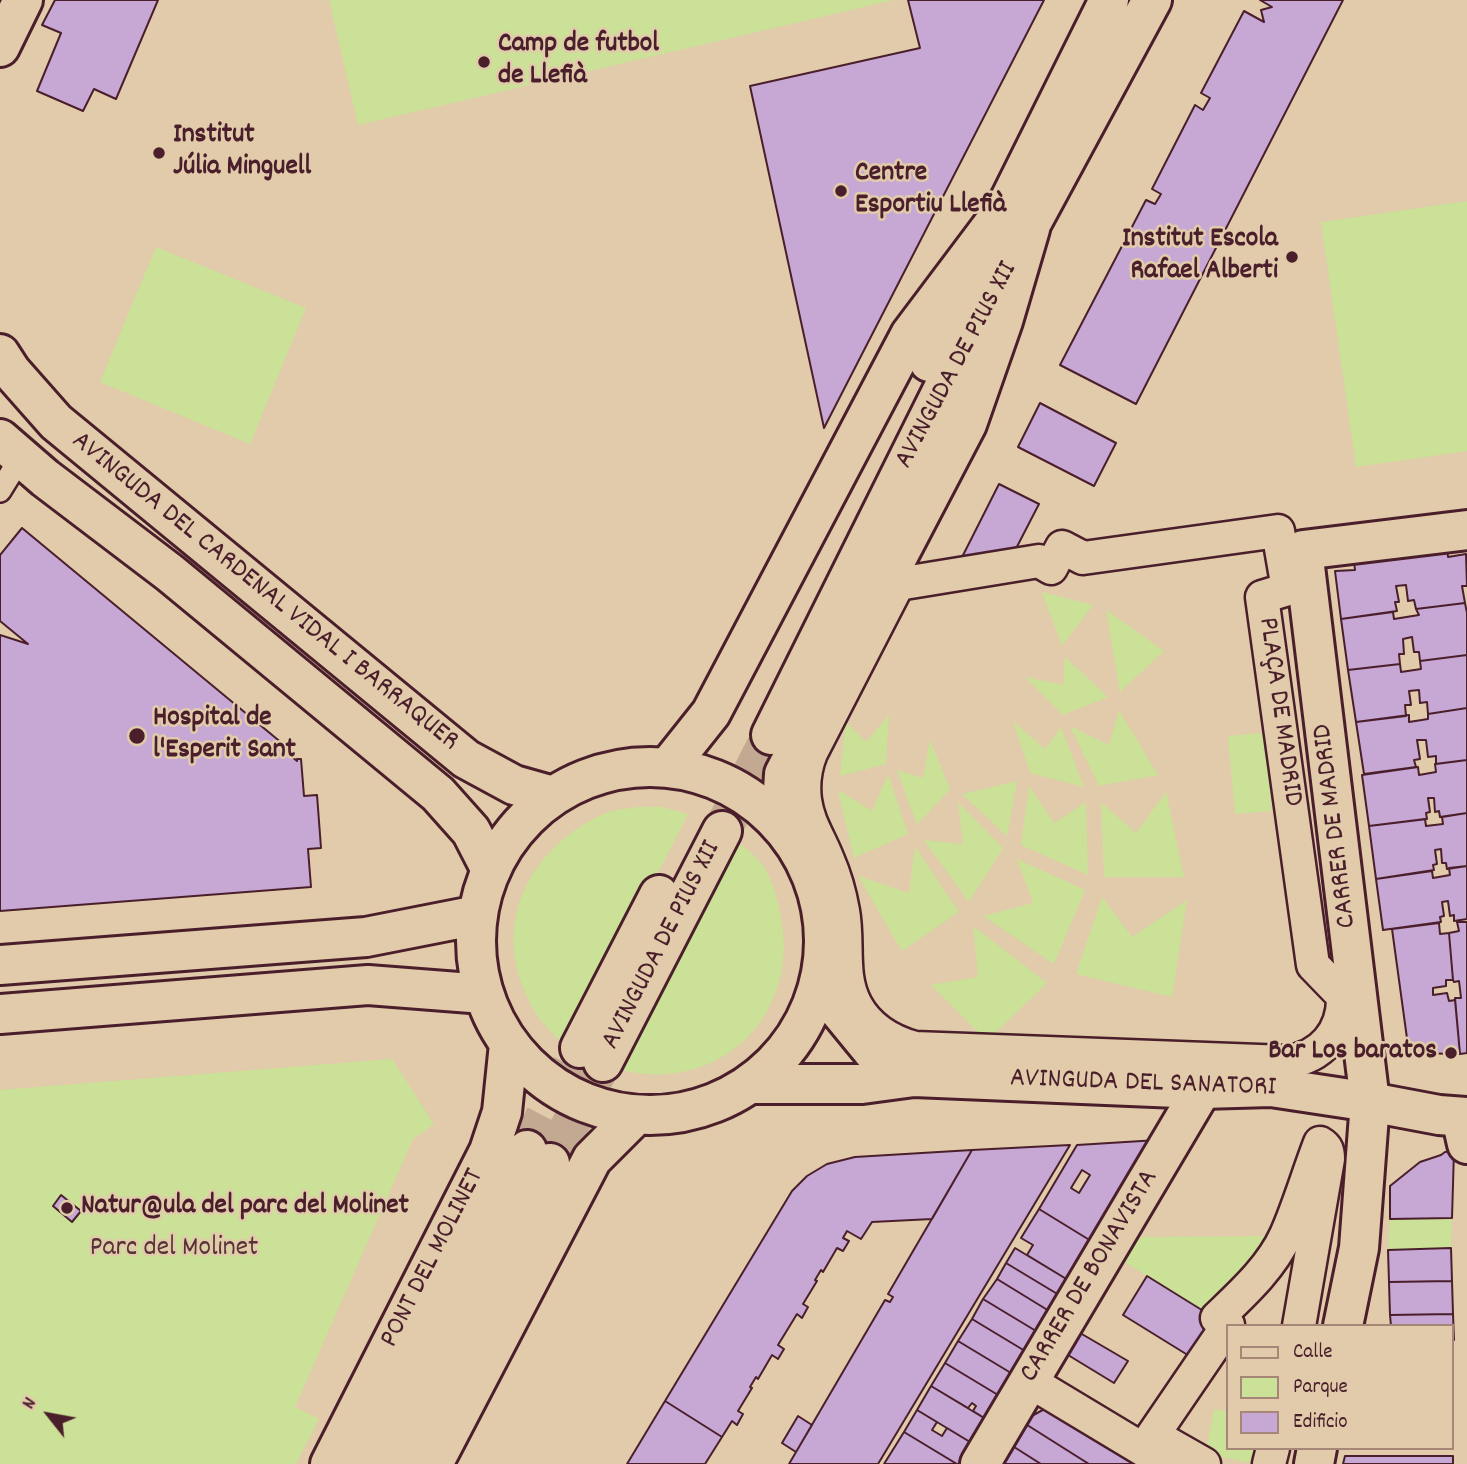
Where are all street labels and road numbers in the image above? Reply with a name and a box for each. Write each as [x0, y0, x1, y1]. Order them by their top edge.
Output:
street label: AVINGUDA DE PIUS XII [889, 257, 1027, 475]
street label: AVINGUDA DEL CARDENAL VIDAL I BARRAQUER [63, 426, 465, 760]
street label: PLAÇA DE MADRID [1248, 615, 1308, 809]
street label: CARRER DE MADRID [1308, 722, 1366, 930]
street label: AVINGUDA DE PIUS XII [596, 836, 730, 1056]
street label: AVINGUDA DEL SANATORI [1009, 1064, 1277, 1106]
street label: PONT DEL MOLINET [375, 1164, 493, 1354]
street label: CARRER DE BONAVISTA [1014, 1165, 1168, 1389]

